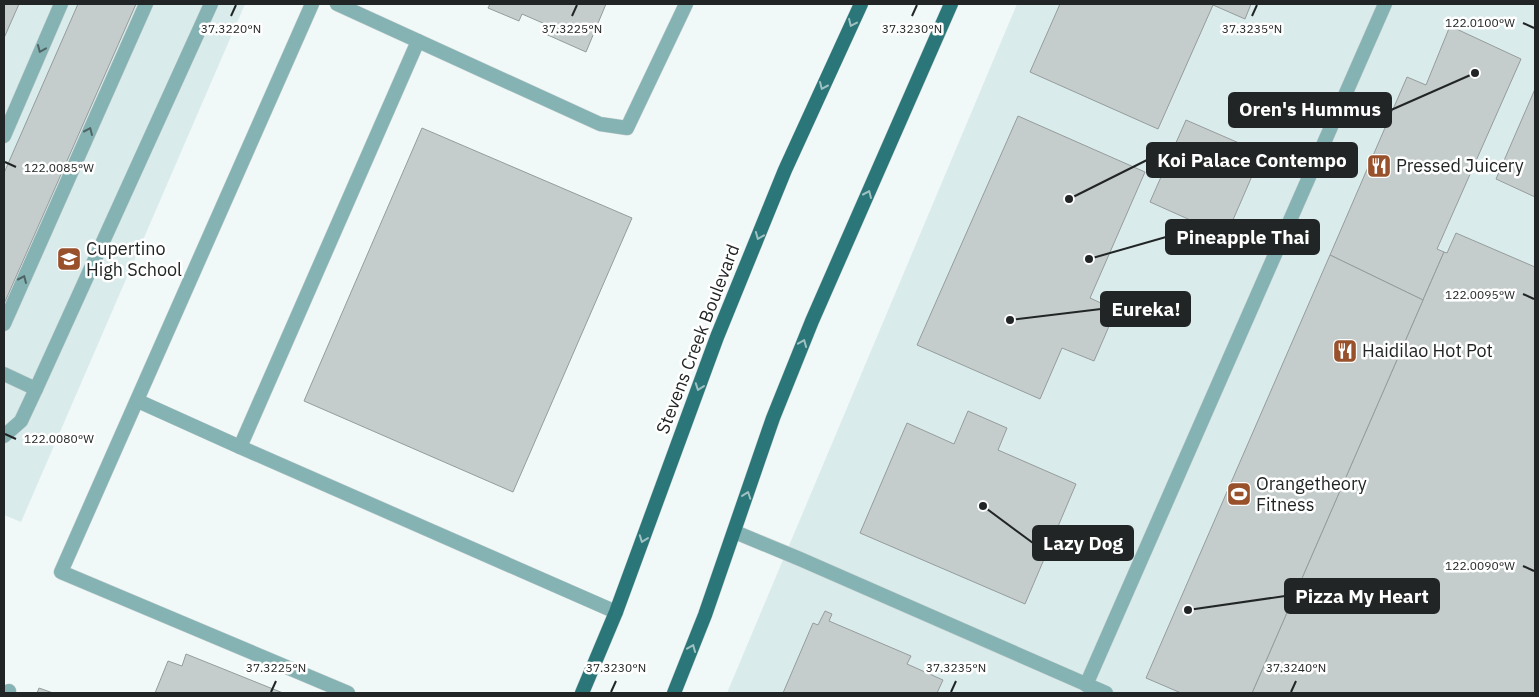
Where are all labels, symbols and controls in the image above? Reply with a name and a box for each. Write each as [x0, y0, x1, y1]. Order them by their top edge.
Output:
text: 122.0100°W [1445, 15, 1515, 30]
one-way arrow [848, 18, 858, 27]
text: 37.3220°N [201, 21, 261, 36]
text: 37.3225°N [542, 21, 602, 36]
text: 37.3230°N [882, 21, 942, 36]
text: 37.3235°N [1222, 21, 1282, 36]
one-way arrow [37, 44, 47, 52]
one-way arrow [819, 81, 830, 90]
callout: Oren's Hummus [1229, 93, 1391, 127]
text: Oren's Hummus [1239, 97, 1381, 121]
one-way arrow [83, 127, 94, 136]
callout: Koi Palace Contempo [1147, 143, 1357, 177]
text: Koi Palace Contempo [1157, 148, 1347, 172]
restaurant icon: Pressed Juicery [1366, 153, 1392, 179]
place label: Pressed Juicery [1396, 154, 1524, 177]
text: 122.0085°W [24, 160, 94, 175]
one-way arrow [861, 190, 872, 199]
callout: Pineapple Thai [1166, 220, 1319, 254]
text: Pineapple Thai [1176, 225, 1310, 249]
one-way arrow [754, 231, 764, 239]
place label: Cupertino High School [86, 237, 182, 281]
street label: Stevens Creek Boulevard [651, 241, 744, 437]
school or university icon: Cupertino High School [56, 246, 82, 272]
one-way arrow [17, 275, 28, 284]
text: 122.0095°W [1445, 287, 1515, 302]
callout: Eureka! [1101, 292, 1190, 326]
text: Eureka! [1112, 297, 1180, 321]
restaurant icon: Haidilao Hot Pot [1332, 338, 1358, 364]
one-way arrow [797, 339, 807, 347]
place label: Haidilao Hot Pot [1362, 339, 1493, 362]
one-way arrow [695, 382, 705, 390]
text: 122.0080°W [24, 431, 94, 446]
place label: Orangetheory Fitness [1256, 472, 1367, 516]
sports icon: Orangetheory Fitness [1226, 481, 1252, 507]
one-way arrow [741, 491, 751, 500]
callout: Lazy Dog [1033, 526, 1133, 560]
text: Lazy Dog [1043, 531, 1123, 555]
one-way arrow [639, 534, 649, 543]
text: 122.0090°W [1445, 558, 1515, 573]
callout: Pizza My Heart [1285, 579, 1439, 613]
text: Pizza My Heart [1295, 584, 1429, 608]
one-way arrow [686, 644, 696, 653]
text: 37.3225°N [246, 660, 306, 675]
text: 37.3230°N [586, 660, 646, 675]
text: 37.3235°N [926, 660, 986, 675]
text: 37.3240°N [1266, 660, 1326, 675]

